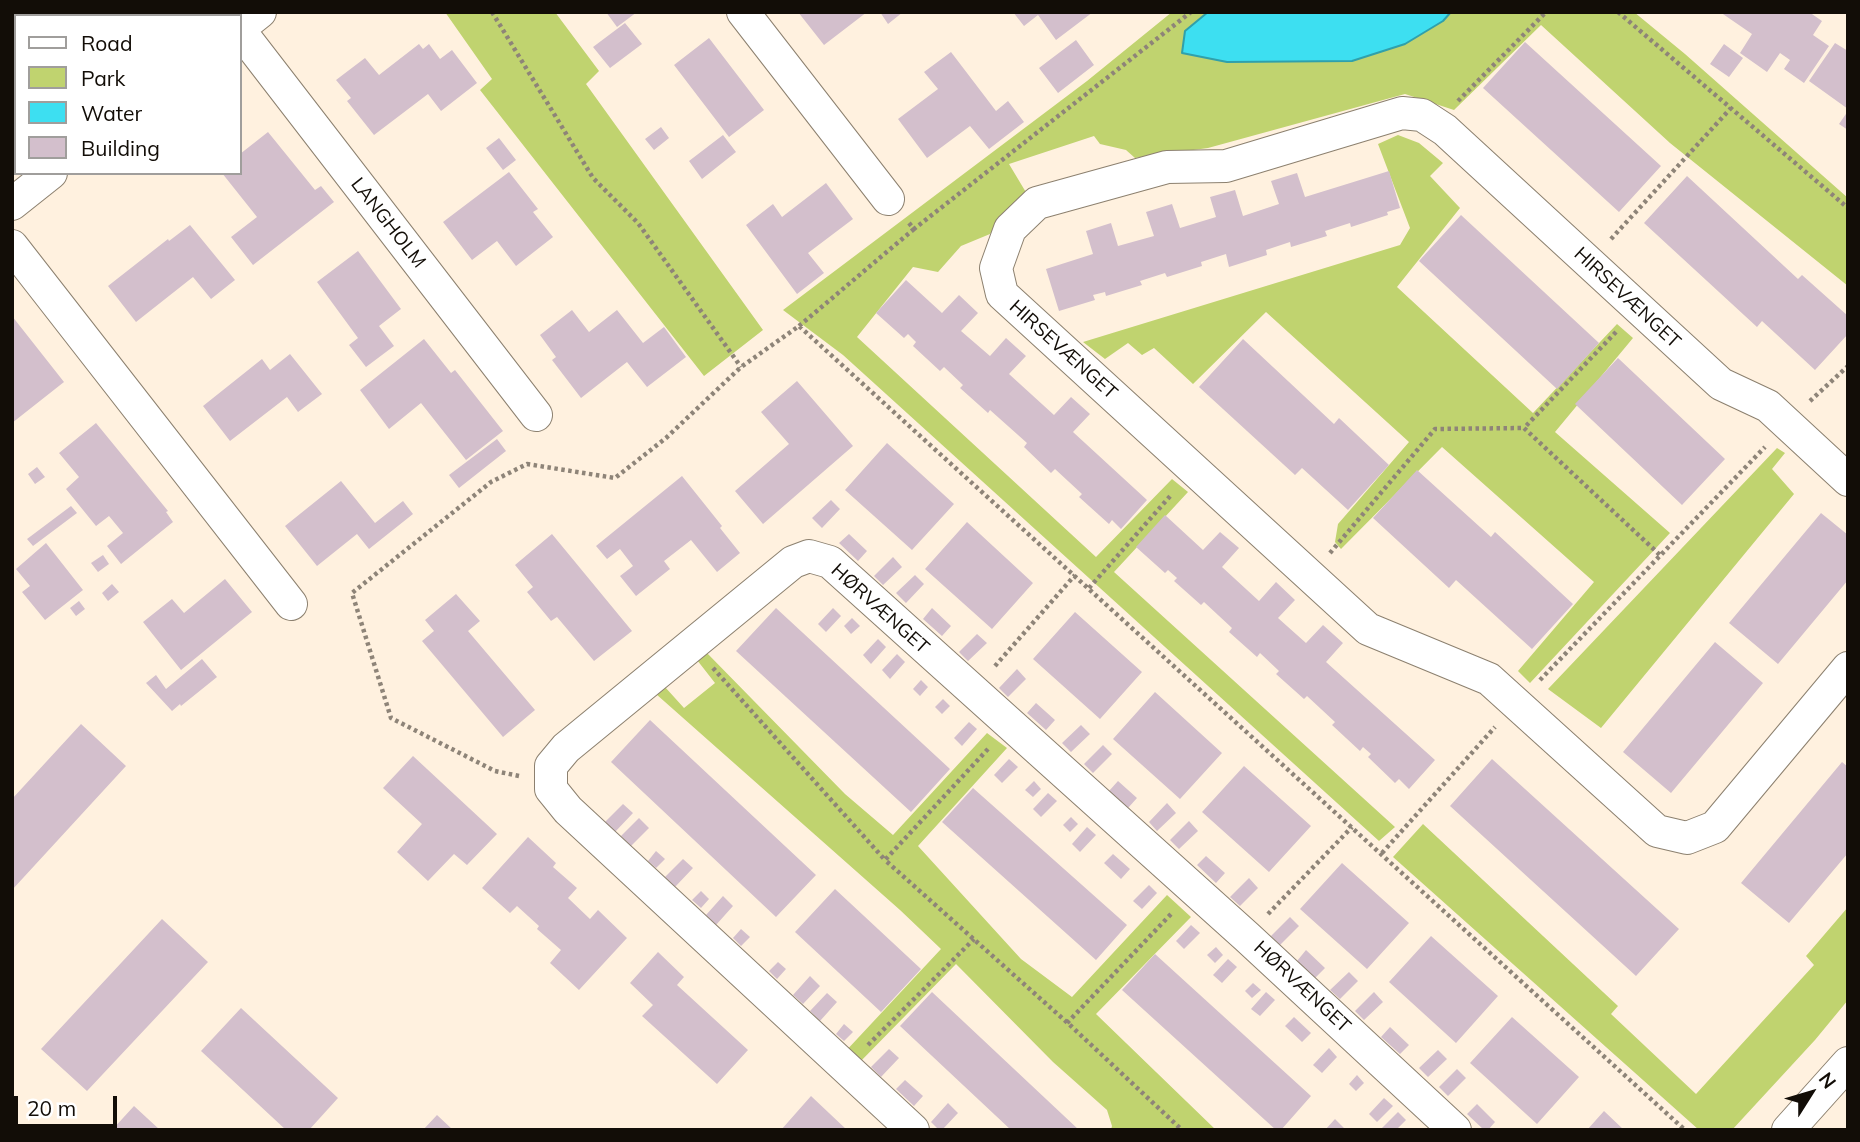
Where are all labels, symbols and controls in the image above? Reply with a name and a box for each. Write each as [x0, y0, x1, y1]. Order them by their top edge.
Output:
legend [14, 14, 242, 175]
text: Road [81, 30, 132, 56]
text: Park [81, 65, 125, 91]
text: Water [81, 100, 142, 126]
text: Building [81, 135, 160, 161]
street label: LANGHOLM [346, 173, 430, 273]
street label: HIRSEVÆNGET [1569, 243, 1685, 353]
street label: HIRSEVÆNGET [1004, 296, 1122, 404]
street label: HØRVÆNGET [826, 559, 934, 659]
street label: HØRVÆNGET [1249, 936, 1355, 1038]
north arrow [1776, 1058, 1846, 1128]
text: N [1814, 1067, 1842, 1093]
scale bar [18, 1082, 121, 1126]
text: 20 m [27, 1095, 76, 1121]

